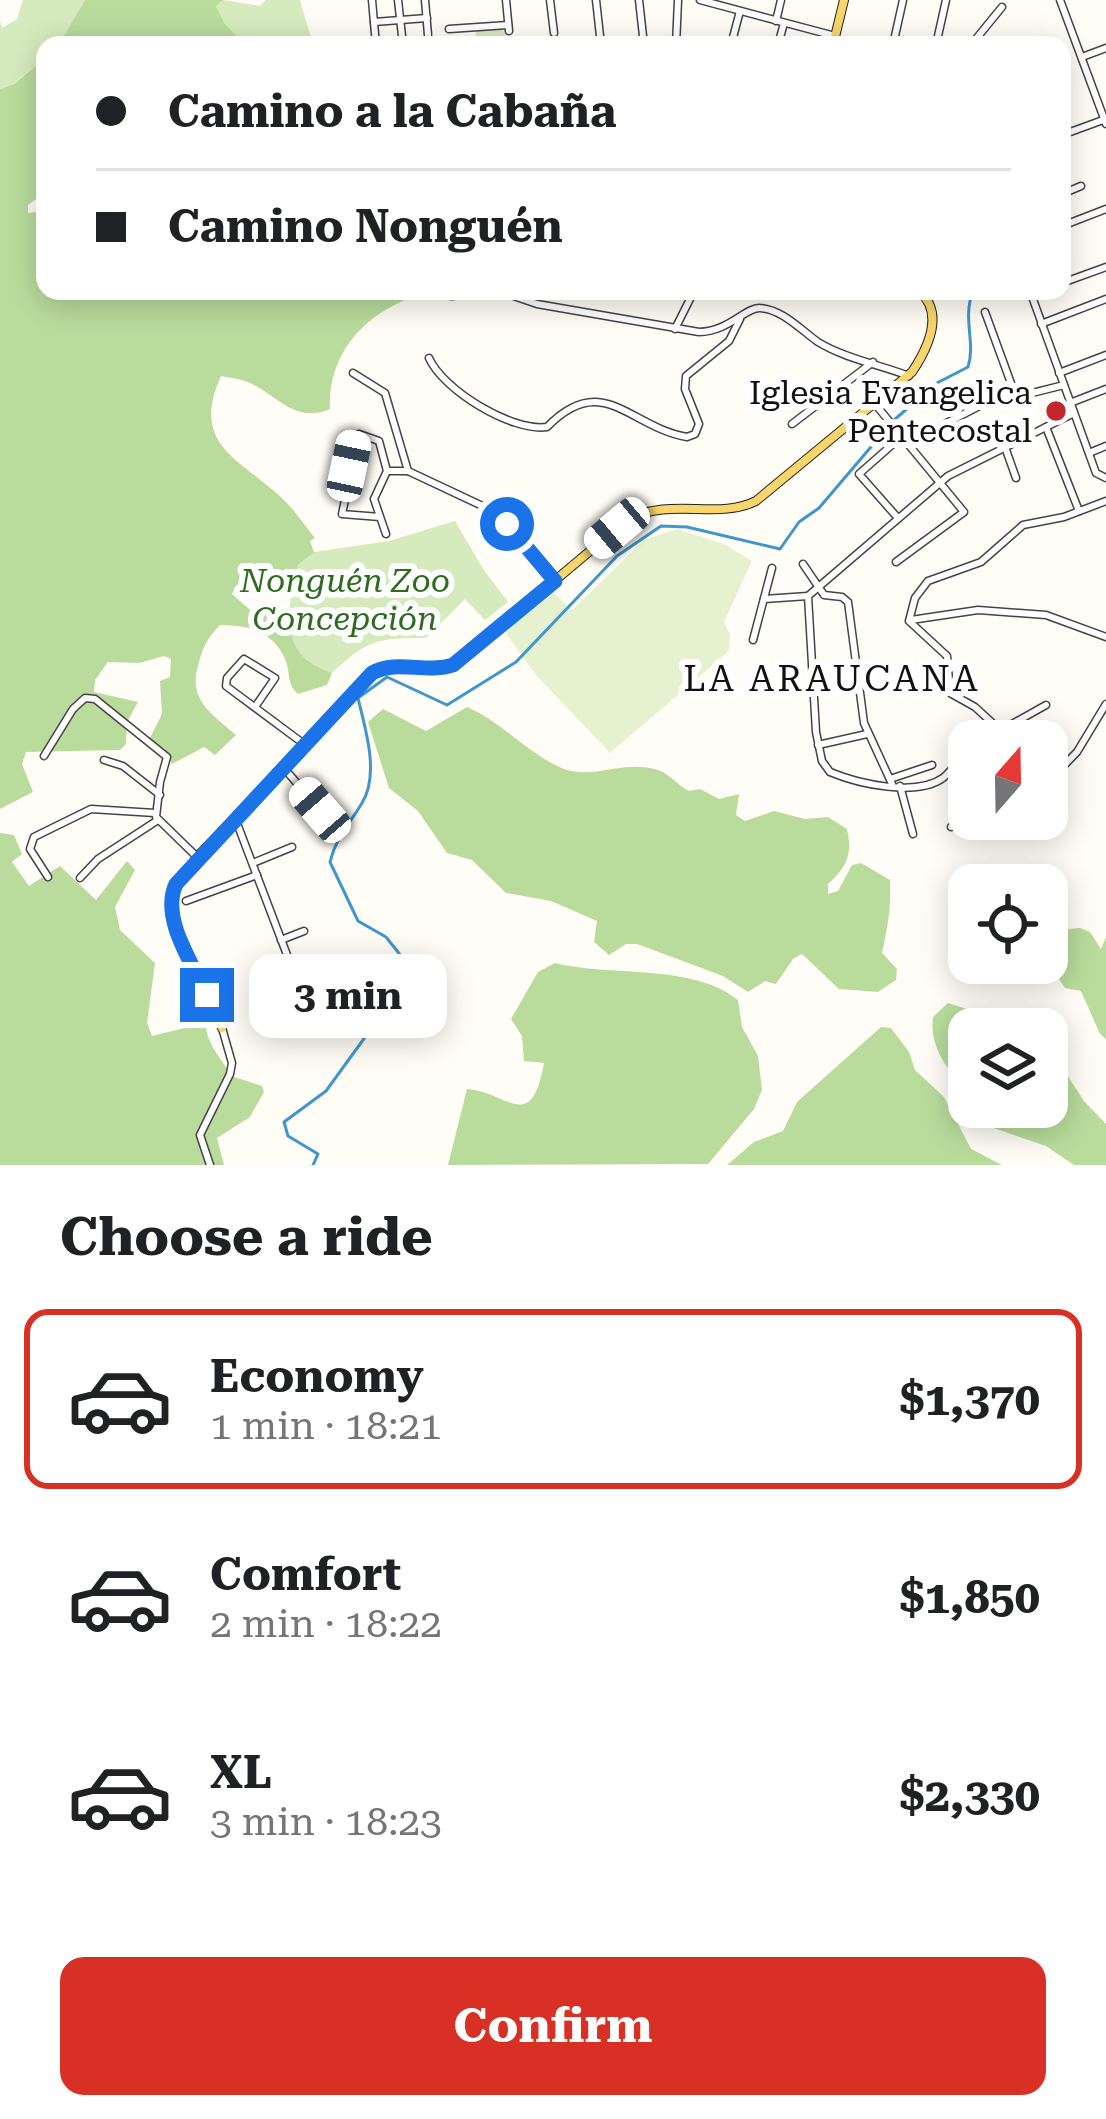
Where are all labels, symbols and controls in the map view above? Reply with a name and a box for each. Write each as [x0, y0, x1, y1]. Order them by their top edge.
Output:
text: Camino a la Cabaña [168, 85, 616, 138]
text: Camino Nonguén [168, 200, 563, 253]
place label: Iglesia Evangelica Pentecostal [749, 373, 1032, 450]
marker: Iglesia Evangelica Pentecostal [1043, 398, 1069, 424]
car [324, 427, 374, 505]
car [578, 491, 656, 565]
route start [480, 497, 534, 551]
park label: Nonguén Zoo Concepción [239, 561, 450, 638]
district label: LA ARAUCANA [683, 658, 981, 700]
north arrow [948, 720, 1068, 840]
map controls [948, 720, 1068, 1128]
car [283, 771, 357, 849]
button: locate [948, 864, 1068, 984]
callout: 3 min [249, 953, 447, 1037]
route end [180, 968, 234, 1022]
text: 3 min [294, 973, 402, 1019]
button: layers [948, 1008, 1068, 1128]
text: Choose a ride [60, 1205, 433, 1268]
icon: car [66, 1345, 174, 1453]
text: Economy [210, 1350, 424, 1403]
text: $1,370 [899, 1373, 1040, 1426]
text: 1 min · 18:21 [210, 1403, 442, 1449]
icon: car [66, 1543, 174, 1651]
text: Comfort [210, 1548, 401, 1601]
text: $1,850 [899, 1571, 1040, 1624]
text: 2 min · 18:22 [210, 1601, 442, 1647]
icon: car [66, 1741, 174, 1849]
text: XL [210, 1746, 272, 1799]
text: $2,330 [899, 1769, 1040, 1822]
text: 3 min · 18:23 [210, 1799, 442, 1845]
button: Confirm [60, 1957, 1046, 2095]

